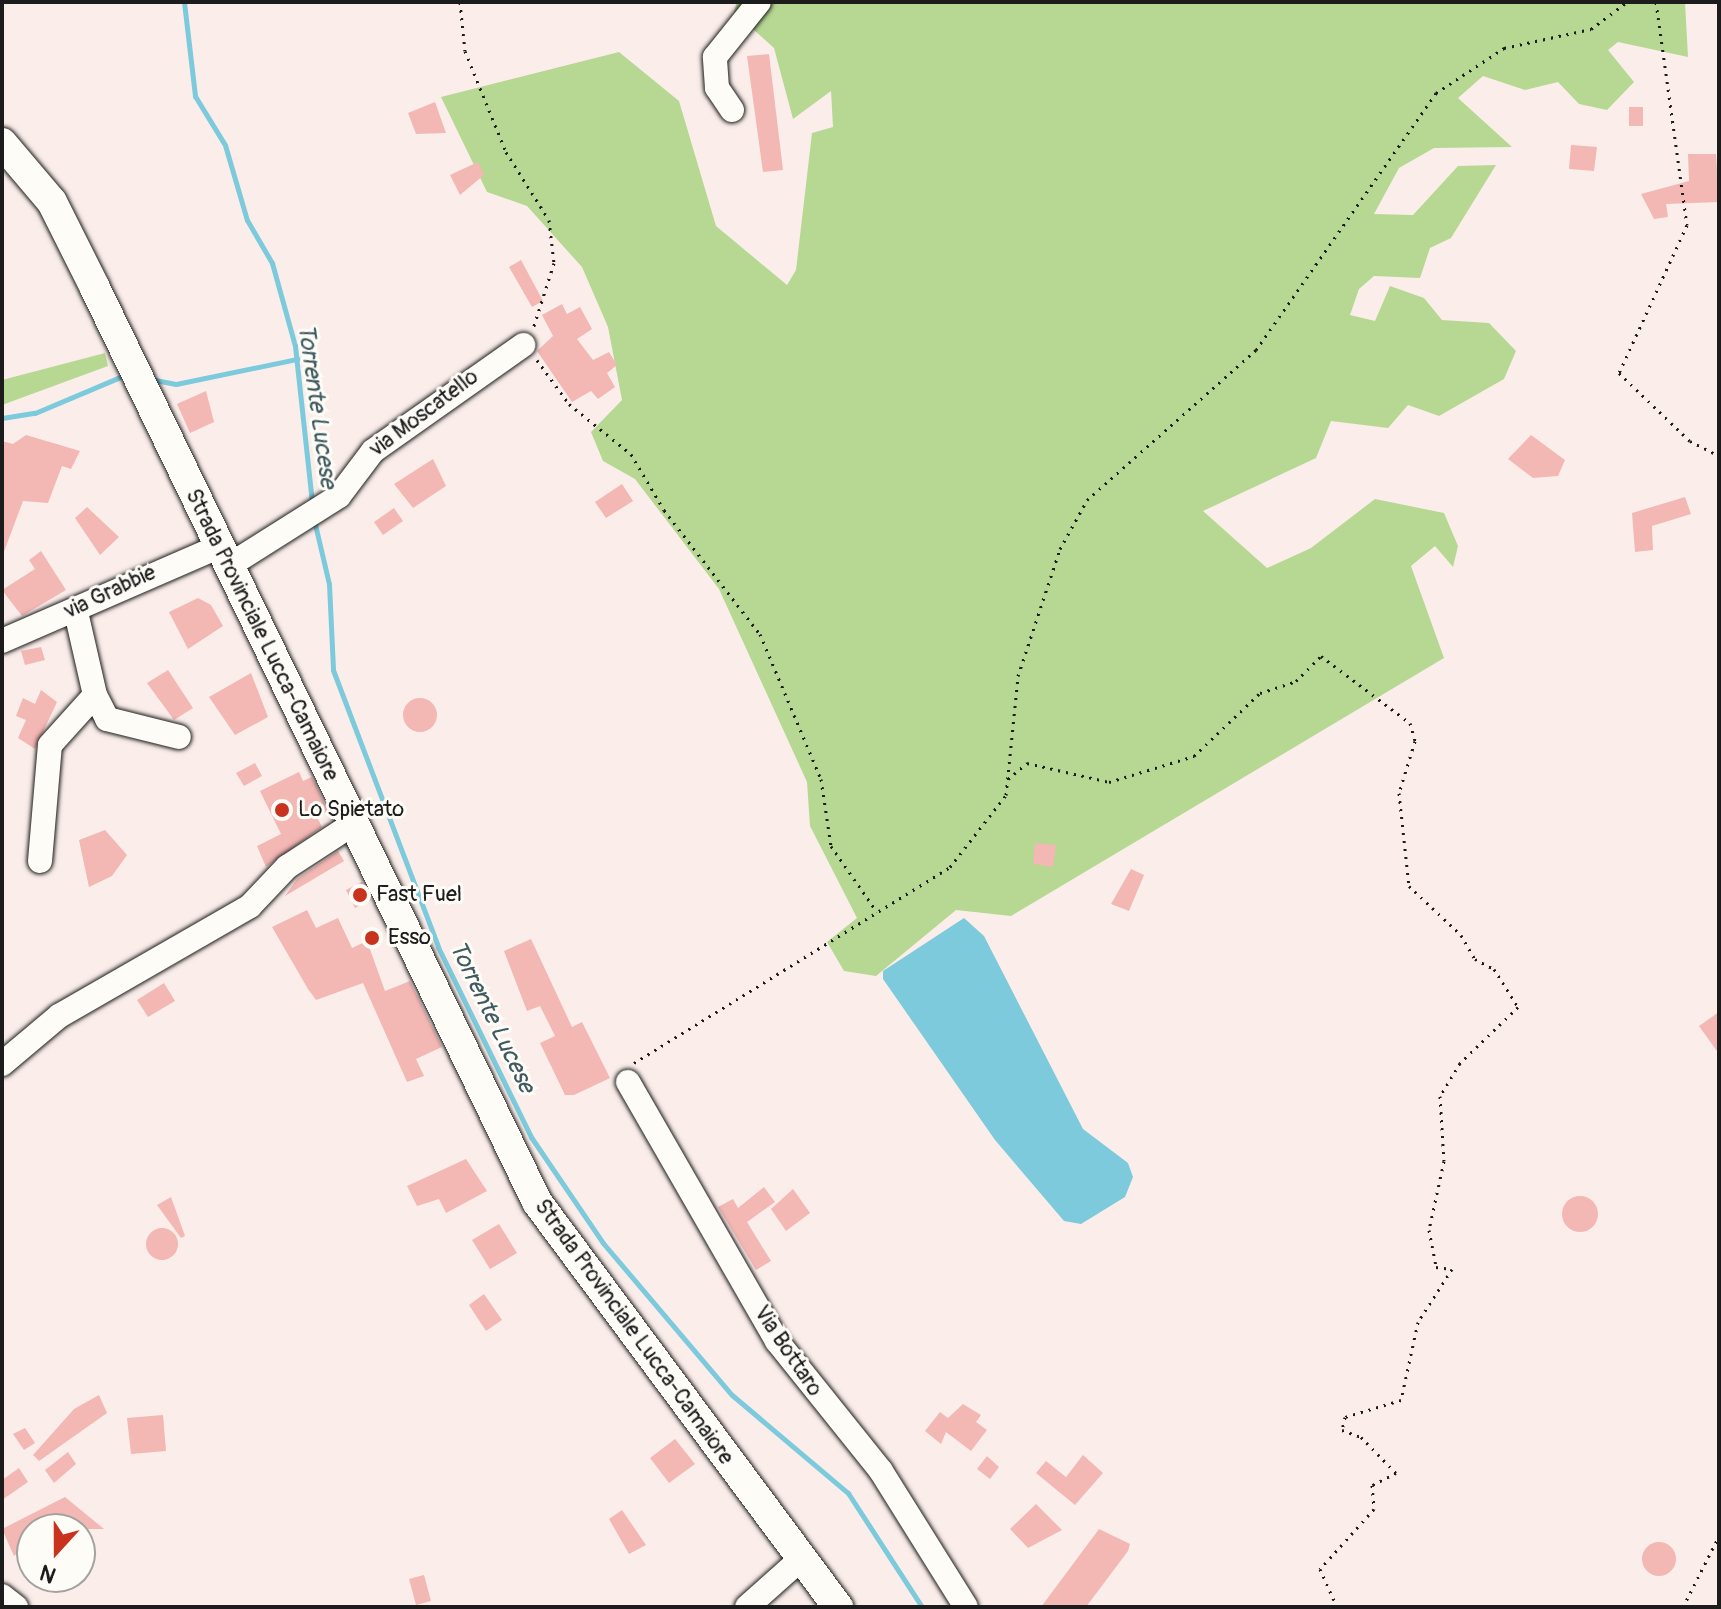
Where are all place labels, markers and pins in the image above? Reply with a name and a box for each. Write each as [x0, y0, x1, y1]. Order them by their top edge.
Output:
place label: Lo Spietato [298, 797, 404, 823]
marker: Lo Spietato [273, 801, 291, 819]
place label: Fast Fuel [376, 882, 462, 908]
marker: Fast Fuel [351, 886, 369, 904]
place label: Esso [388, 925, 431, 951]
marker: Esso [363, 929, 381, 947]

